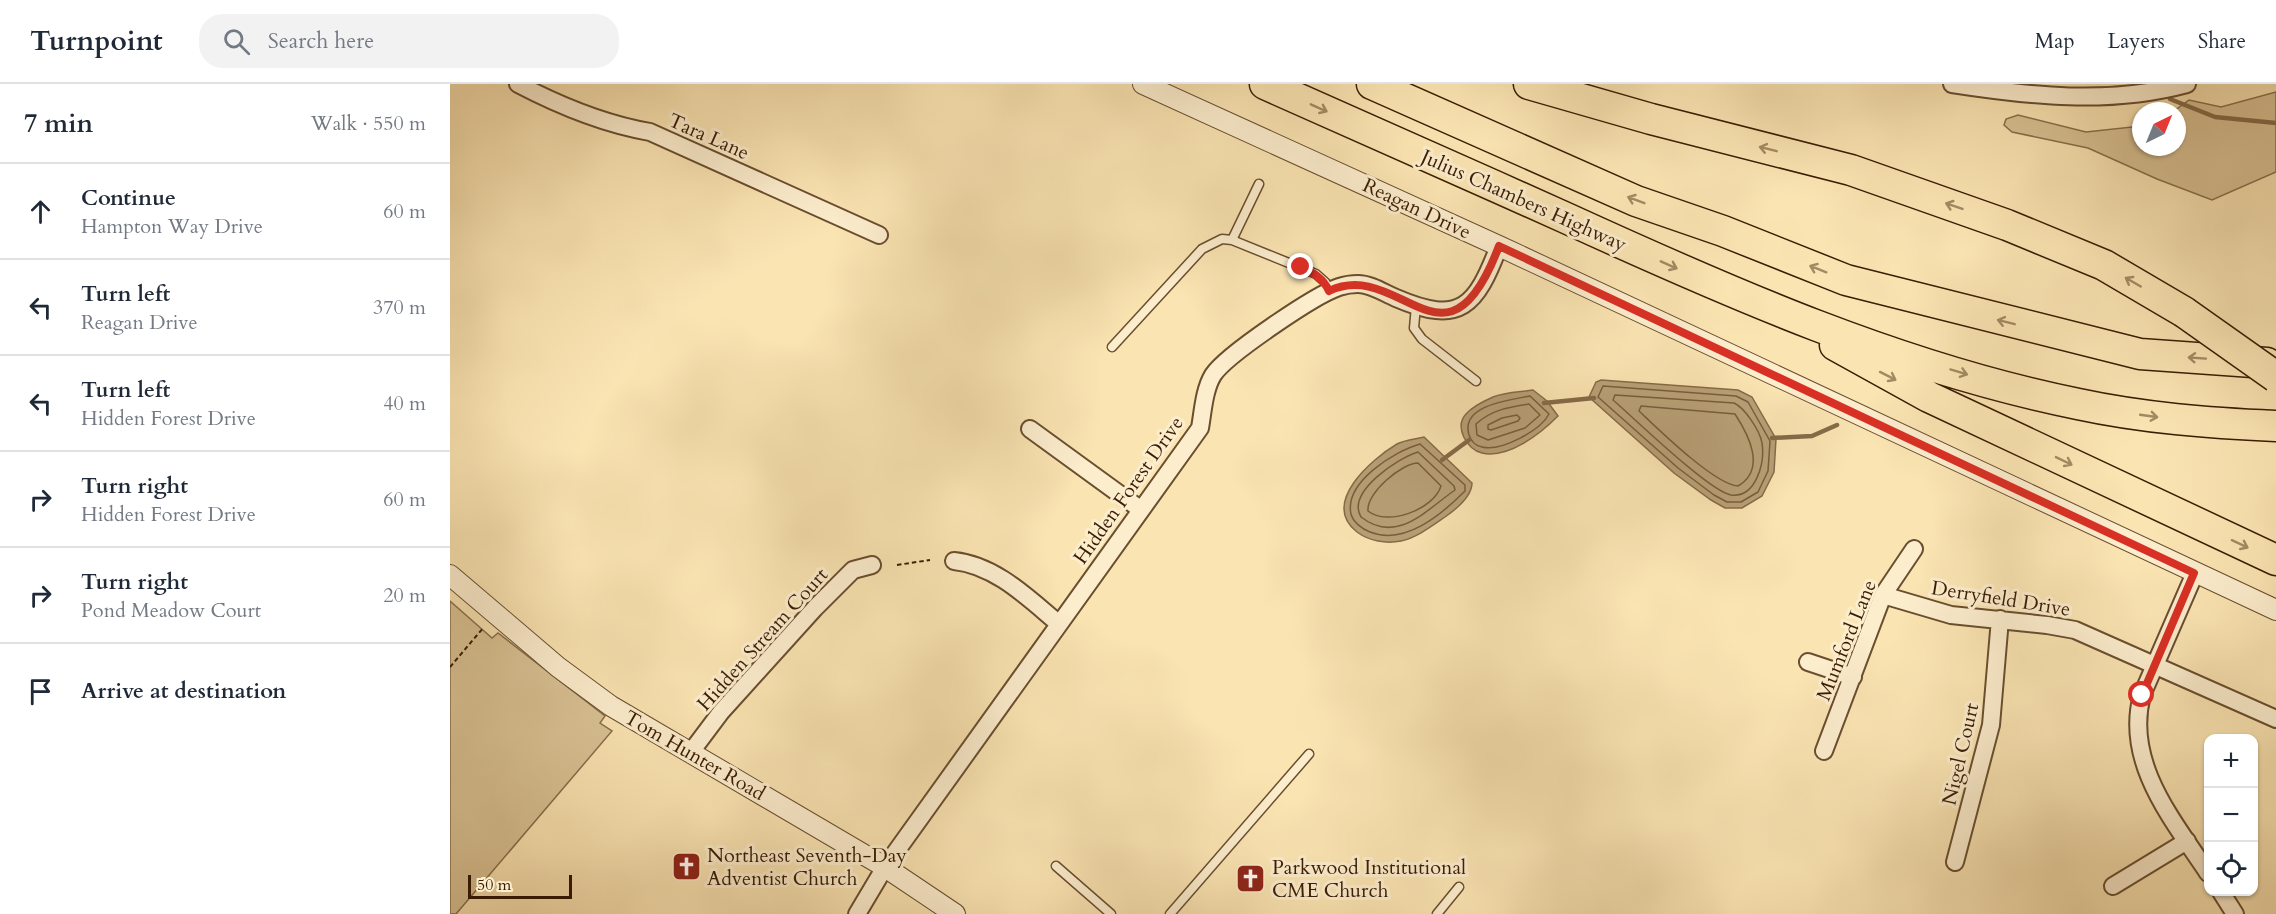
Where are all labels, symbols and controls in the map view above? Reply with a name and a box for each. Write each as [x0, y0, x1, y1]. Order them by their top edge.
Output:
search box [199, 14, 619, 68]
text: Turnpoint [30, 22, 163, 60]
icon: search [220, 25, 253, 58]
text: Search here [268, 26, 374, 56]
text: Map [2035, 27, 2075, 56]
text: Layers [2108, 27, 2165, 56]
text: Share [2198, 27, 2246, 56]
north arrow [2132, 102, 2186, 156]
one-way arrow [1309, 103, 1327, 114]
text: 7 min [24, 106, 93, 141]
street label: Tara Lane [664, 107, 753, 166]
text: Walk · 550 m [311, 110, 426, 137]
street label: Julius Chambers Highway [1414, 142, 1631, 258]
one-way arrow [1759, 143, 1778, 155]
street label: Reagan Drive [1358, 172, 1475, 245]
text: Continue [81, 183, 176, 213]
one-way arrow [1627, 194, 1645, 205]
icon: ahead [24, 195, 57, 228]
text: 60 m [383, 198, 426, 225]
one-way arrow [1945, 200, 1964, 211]
text: Hampton Way Drive [81, 213, 263, 240]
route end [1287, 253, 1313, 279]
one-way arrow [1660, 260, 1678, 271]
one-way arrow [1809, 263, 1828, 274]
one-way arrow [2125, 276, 2142, 288]
text: Turn left [81, 279, 170, 309]
icon: left [24, 291, 57, 324]
text: 370 m [373, 294, 426, 321]
text: Reagan Drive [81, 309, 198, 336]
one-way arrow [1996, 315, 2015, 327]
one-way arrow [2187, 352, 2207, 363]
one-way arrow [1949, 368, 1968, 379]
one-way arrow [1879, 371, 1897, 382]
text: Turn left [81, 375, 170, 405]
icon: left [24, 387, 57, 420]
text: 40 m [383, 390, 426, 417]
text: Hidden Forest Drive [81, 405, 256, 432]
street label: Hidden Forest Drive [1067, 411, 1190, 570]
one-way arrow [2138, 411, 2158, 422]
one-way arrow [2054, 456, 2072, 468]
text: Turn right [81, 471, 188, 501]
icon: right [24, 483, 57, 516]
text: 60 m [383, 486, 426, 513]
text: Hidden Forest Drive [81, 501, 256, 528]
one-way arrow [2231, 538, 2249, 550]
street label: Hidden Stream Court [691, 562, 834, 717]
text: Turn right [81, 567, 188, 597]
street label: Derryfield Drive [1930, 574, 2072, 623]
street label: Mumford Lane [1810, 576, 1883, 705]
icon: right [24, 579, 57, 612]
text: 20 m [383, 582, 426, 609]
text: Pond Meadow Court [81, 597, 261, 624]
icon: arrive [24, 675, 57, 708]
text: Arrive at destination [81, 676, 286, 706]
route start [2128, 681, 2154, 707]
street label: Nigel Court [1936, 700, 1986, 808]
street label: Tom Hunter Road [619, 704, 771, 807]
map controls [2204, 734, 2258, 896]
button: + [2204, 734, 2258, 788]
button: − [2204, 788, 2258, 842]
place label: Northeast Seventh-Day Adventist Church [707, 842, 907, 892]
button: locate [2204, 842, 2258, 896]
church icon: Northeast Seventh-Day Adventist Church [670, 850, 702, 882]
place label: Parkwood Institutional CME Church [1272, 854, 1466, 904]
church icon: Parkwood Institutional CME Church [1235, 862, 1267, 894]
scale bar [468, 872, 572, 900]
text: 50 m [477, 874, 511, 896]

